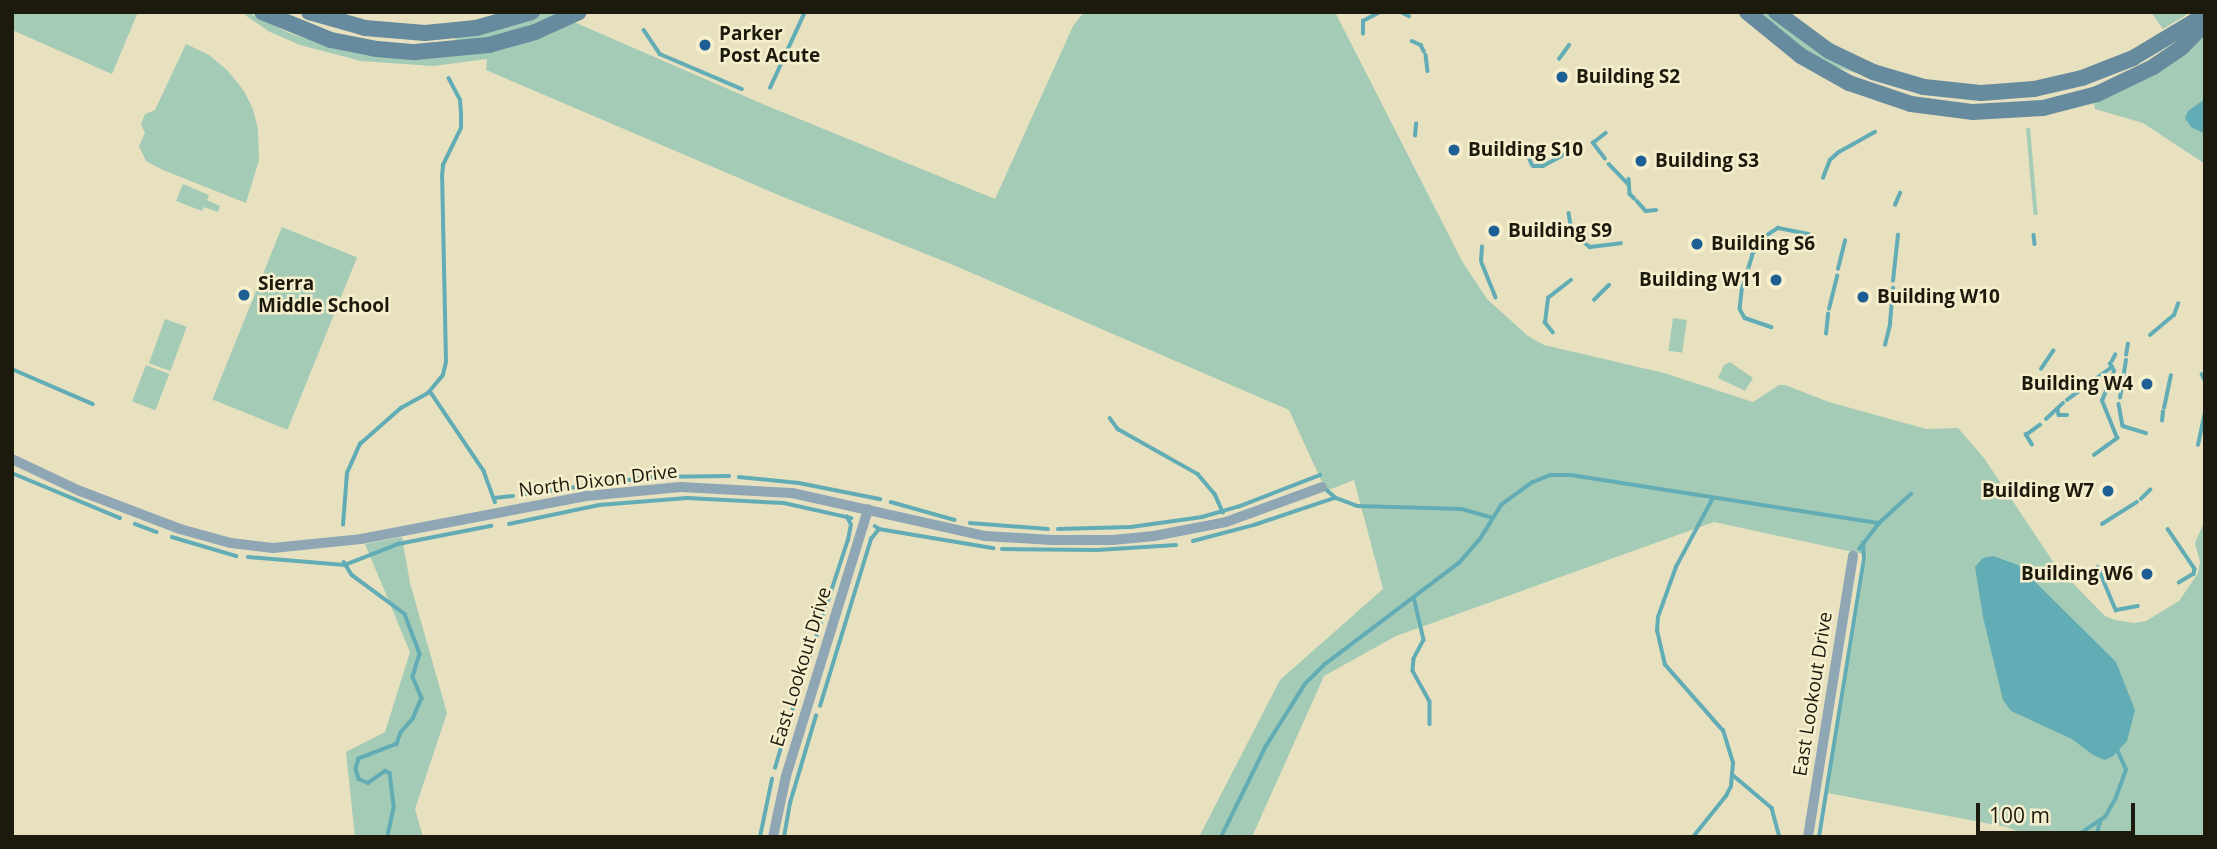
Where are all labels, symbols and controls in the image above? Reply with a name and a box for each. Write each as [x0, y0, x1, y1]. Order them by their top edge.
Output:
place label: Parker Post Acute [719, 23, 820, 67]
marker: Parker Post Acute [697, 37, 713, 53]
place label: Building S2 [1576, 66, 1680, 88]
marker: Building S2 [1554, 69, 1570, 85]
place label: Building S10 [1468, 139, 1583, 161]
marker: Building S10 [1446, 142, 1462, 158]
place label: Building S3 [1655, 150, 1759, 172]
marker: Building S3 [1633, 153, 1649, 169]
place label: Building S9 [1508, 220, 1612, 242]
marker: Building S9 [1486, 223, 1502, 239]
place label: Building S6 [1711, 233, 1815, 255]
marker: Building S6 [1689, 236, 1705, 252]
place label: Building W11 [1639, 269, 1762, 291]
marker: Building W11 [1768, 272, 1784, 288]
place label: Sierra Middle School [258, 273, 390, 317]
place label: Building W10 [1877, 286, 2000, 308]
marker: Sierra Middle School [236, 287, 252, 303]
marker: Building W10 [1855, 289, 1871, 305]
place label: Building W4 [2021, 373, 2133, 395]
marker: Building W4 [2139, 376, 2155, 392]
street label: North Dixon Drive [517, 460, 679, 502]
place label: Building W7 [1982, 480, 2094, 502]
marker: Building W7 [2100, 483, 2116, 499]
place label: Building W6 [2021, 563, 2133, 585]
marker: Building W6 [2139, 566, 2155, 582]
street label: East Lookout Drive [766, 584, 836, 750]
street label: East Lookout Drive [1789, 610, 1837, 778]
scale bar [1979, 790, 2138, 834]
text: 100 m [1989, 801, 2050, 829]

